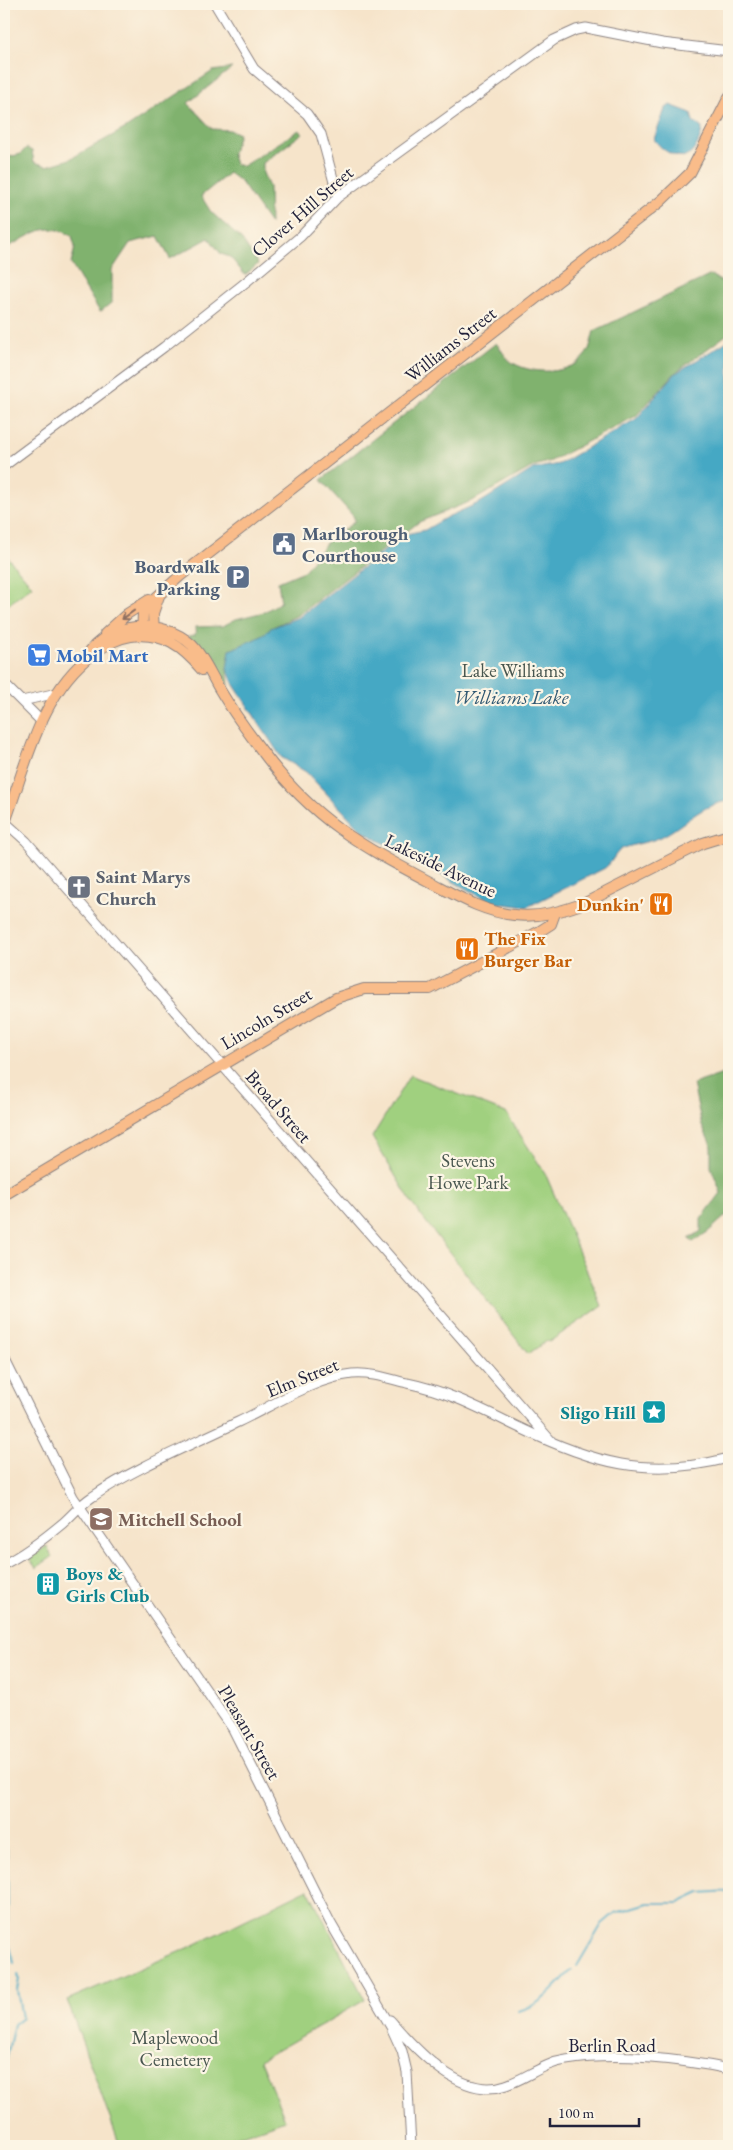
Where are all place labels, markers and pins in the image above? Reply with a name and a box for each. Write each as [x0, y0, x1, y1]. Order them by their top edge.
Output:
place label: Marlborough Courthouse [302, 521, 409, 568]
public building icon: Marlborough Courthouse [271, 531, 297, 557]
place label: Boardwalk Parking [135, 554, 221, 601]
parking icon: Boardwalk Parking [225, 564, 251, 590]
supermarket icon: Mobil Mart [26, 642, 52, 668]
place label: Mobil Mart [56, 643, 148, 668]
place label: Saint Marys Church [96, 864, 191, 911]
church icon: Saint Marys Church [66, 874, 92, 900]
restaurant icon: Dunkin' [648, 891, 674, 917]
place label: Dunkin' [577, 892, 644, 917]
place label: The Fix Burger Bar [484, 926, 572, 973]
restaurant icon: The Fix Burger Bar [454, 936, 480, 962]
place icon: Sligo Hill [641, 1399, 667, 1425]
place label: Sligo Hill [561, 1400, 637, 1425]
school or university icon: Mitchell School [88, 1506, 114, 1532]
place label: Mitchell School [118, 1507, 242, 1532]
place label: Boys & Girls Club [66, 1561, 149, 1608]
building icon: Boys & Girls Club [35, 1571, 61, 1597]

